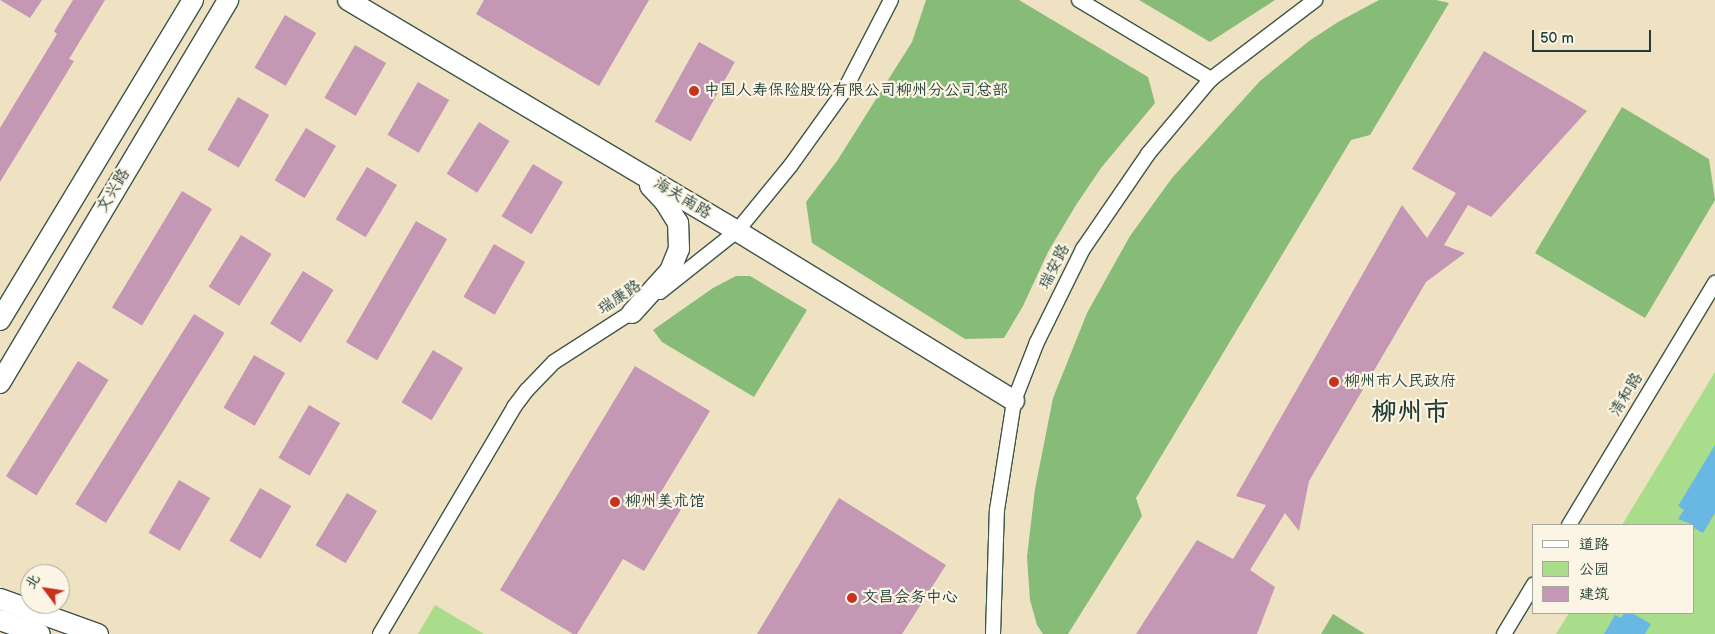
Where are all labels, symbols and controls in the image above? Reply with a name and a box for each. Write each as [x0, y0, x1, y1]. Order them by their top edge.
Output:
scale bar [1535, 20, 1654, 52]
text: 50 m [1540, 29, 1574, 48]
place label: 中国人寿保险股份有限公司柳州分公司总部 [704, 81, 1008, 101]
marker: 中国人寿保险股份有限公司柳州分公司总部 [688, 85, 700, 97]
street label: 文兴路 [93, 165, 135, 217]
street label: 海关南路 [650, 174, 714, 224]
street label: 瑞安路 [1036, 241, 1074, 293]
street label: 瑞康路 [595, 277, 645, 319]
street label: 清和路 [1606, 369, 1648, 421]
place label: 柳州市人民政府 [1344, 372, 1456, 392]
marker: 柳州市人民政府 [1328, 376, 1340, 388]
district label: 柳州市 [1371, 397, 1449, 429]
place label: 柳州美术馆 [625, 492, 705, 512]
marker: 柳州美术馆 [609, 496, 621, 508]
legend [1532, 524, 1695, 614]
text: 道路 [1579, 535, 1609, 554]
text: 公园 [1579, 560, 1609, 579]
north arrow [20, 564, 70, 614]
text: 北 [22, 571, 43, 592]
text: 建筑 [1579, 585, 1609, 604]
place label: 文昌会务中心 [862, 588, 958, 608]
marker: 文昌会务中心 [846, 592, 858, 604]

